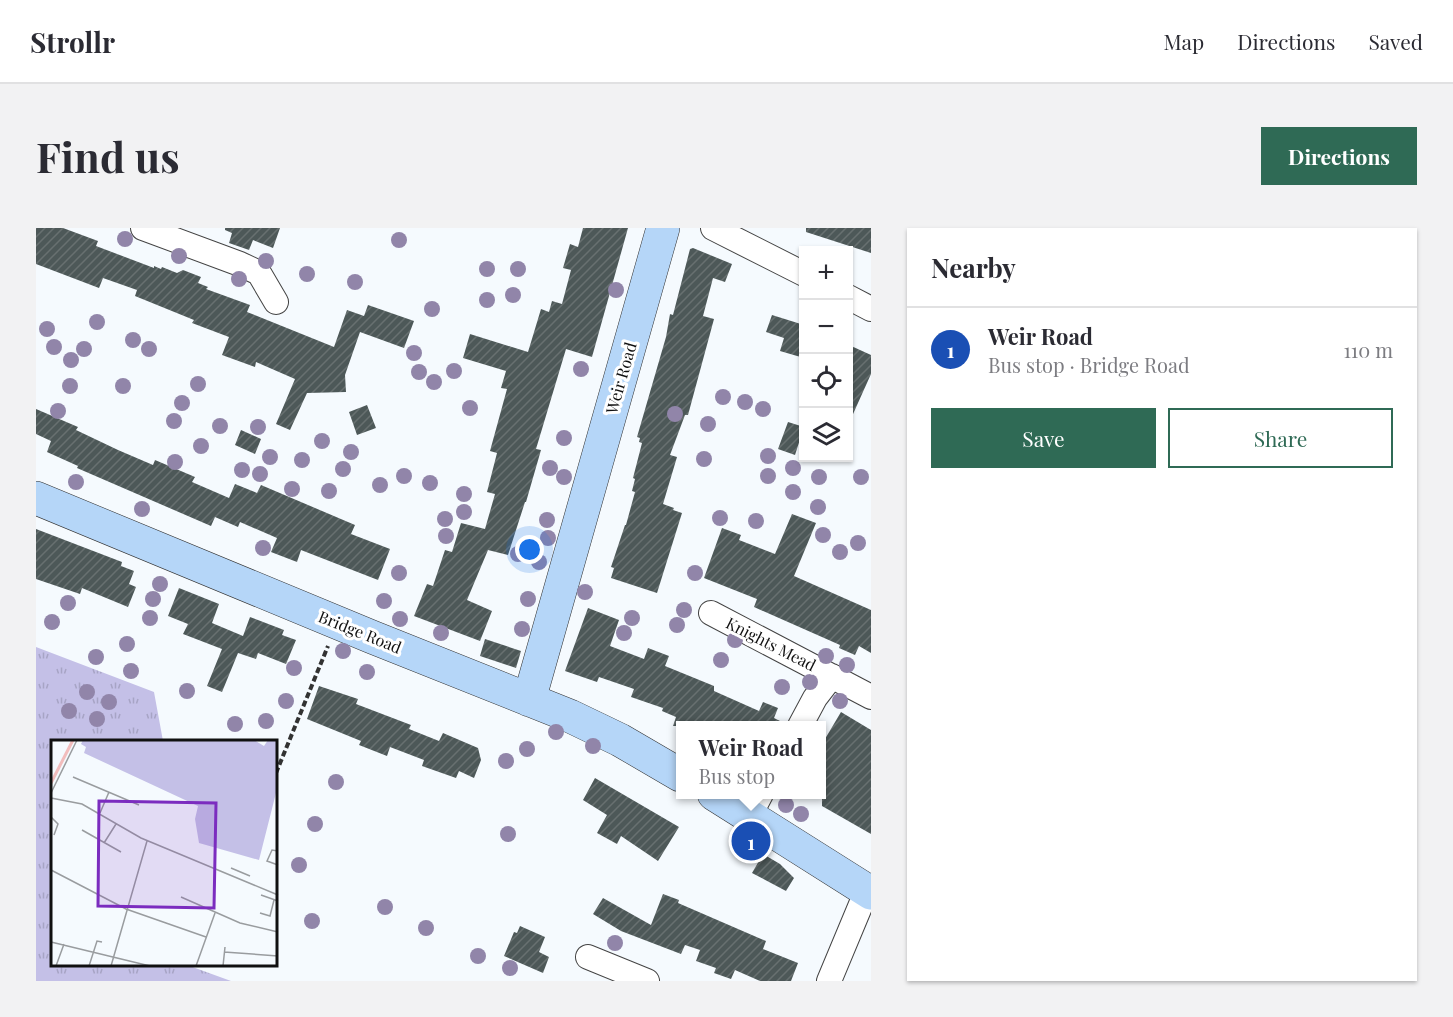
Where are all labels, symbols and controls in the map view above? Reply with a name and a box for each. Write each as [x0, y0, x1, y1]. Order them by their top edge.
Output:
text: Strollr [30, 23, 115, 60]
text: Map [1163, 27, 1204, 55]
text: Directions [1237, 27, 1335, 55]
text: Saved [1368, 27, 1423, 55]
button: Directions [1261, 127, 1417, 185]
text: Find us [36, 128, 180, 184]
map controls [799, 246, 853, 462]
button: + [799, 246, 853, 300]
text: Nearby [931, 250, 1016, 285]
button: − [799, 300, 853, 354]
text: Weir Road [988, 321, 1093, 351]
text: 1 [947, 336, 954, 363]
text: 110 m [1343, 336, 1393, 363]
street label: Weir Road [600, 340, 641, 417]
text: Bus stop · Bridge Road [988, 351, 1190, 378]
button: locate [799, 354, 853, 408]
button: layers [799, 408, 853, 462]
button: Save [931, 408, 1156, 468]
button: Share [1168, 408, 1393, 468]
your location [515, 535, 544, 564]
street label: Bridge Road [316, 605, 405, 658]
street label: Knights Mead [723, 612, 820, 675]
popup [676, 721, 826, 799]
text: Weir Road [699, 732, 803, 762]
inset map [51, 740, 278, 966]
text: Bus stop [699, 762, 775, 789]
pin: 1 [732, 818, 770, 864]

